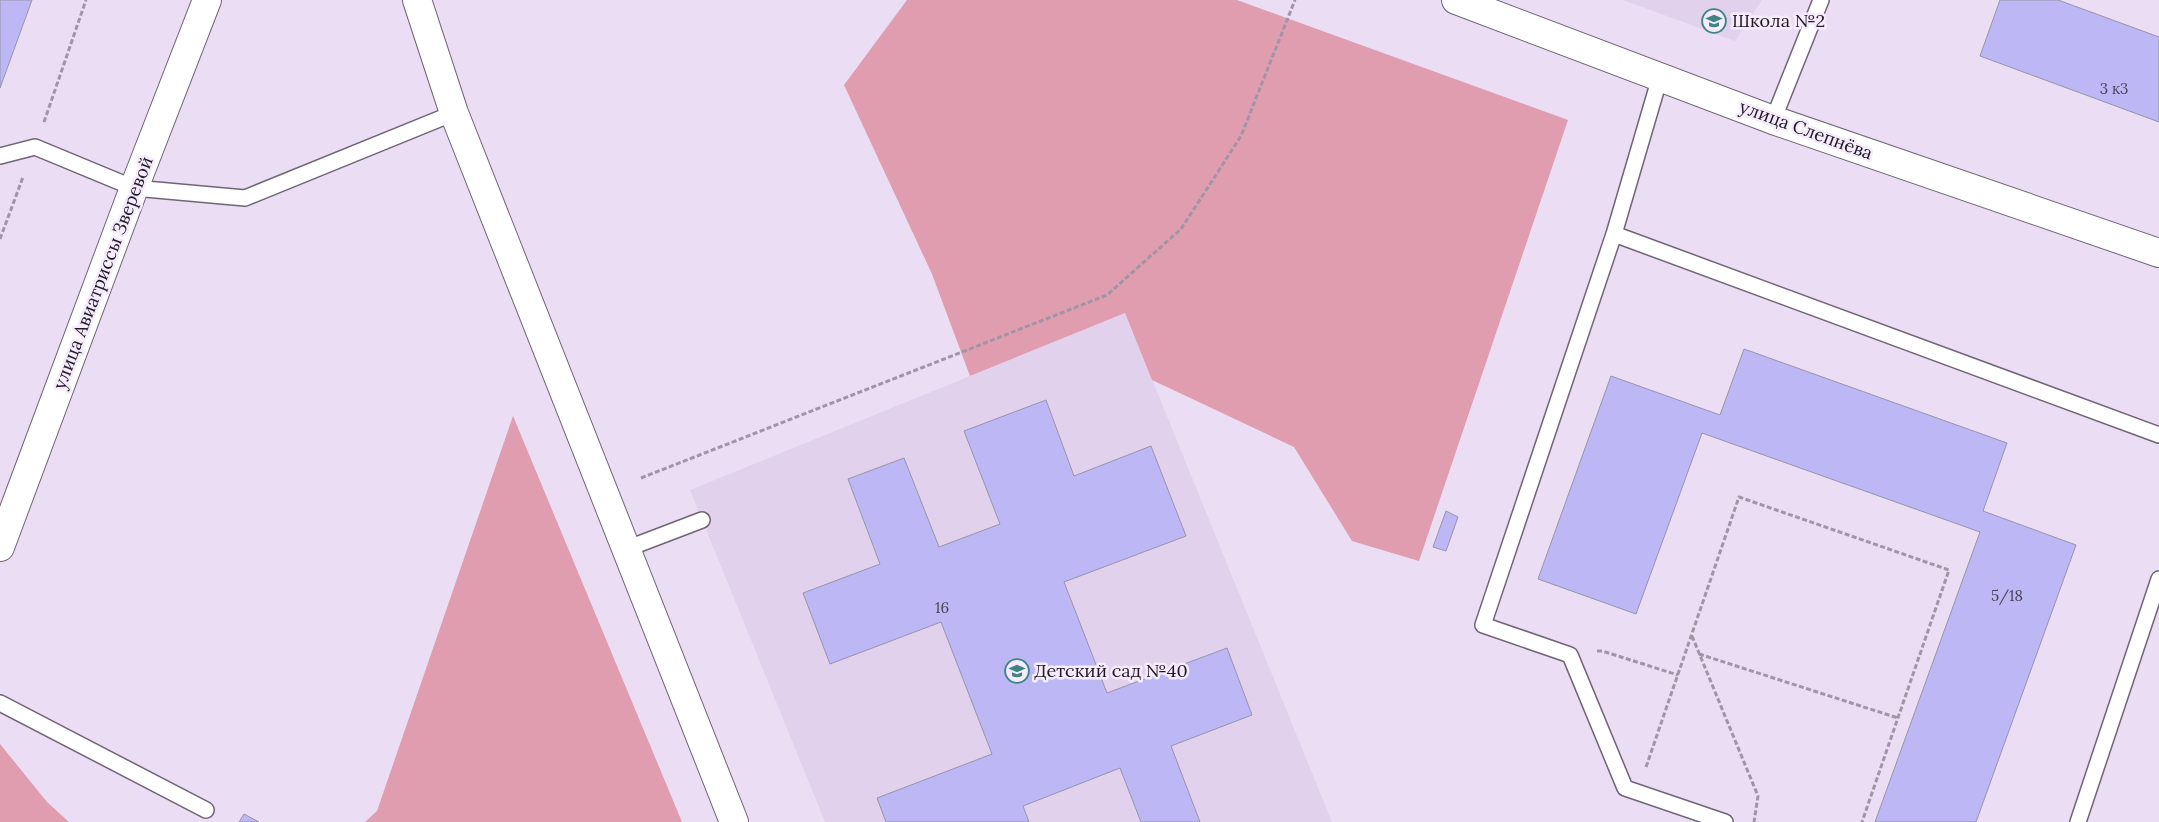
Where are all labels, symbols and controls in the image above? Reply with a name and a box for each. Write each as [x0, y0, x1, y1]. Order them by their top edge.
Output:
school or university icon: Школа №2 [1701, 8, 1727, 34]
place label: Школа №2 [1732, 9, 1825, 32]
house number: 3 к3 [2100, 79, 2128, 98]
street label: улица Слепнёва [1736, 95, 1876, 164]
street label: улица Авиатриссы Зверевой [47, 153, 158, 393]
house number: 5/18 [1991, 586, 2023, 606]
house number: 16 [935, 598, 949, 617]
school or university icon: Детский сад №40 [1004, 658, 1030, 684]
place label: Детский сад №40 [1034, 659, 1188, 682]

